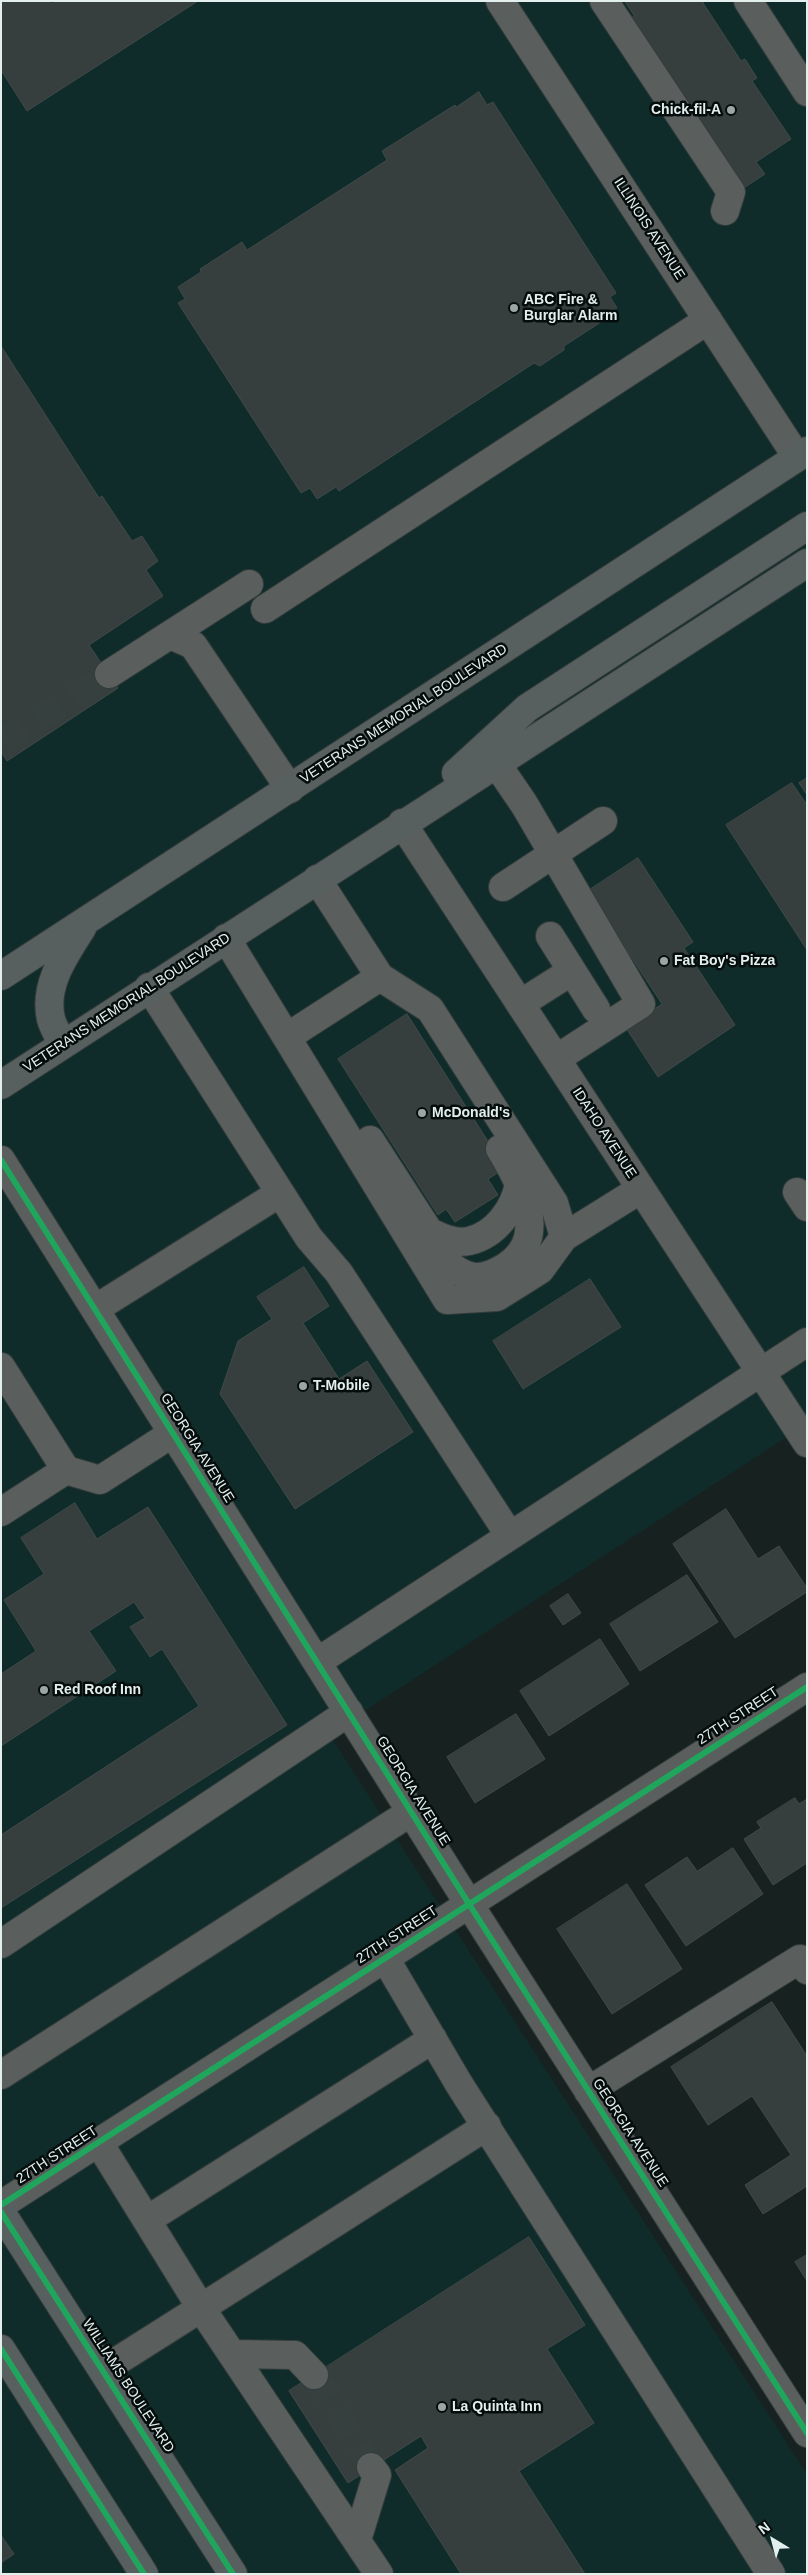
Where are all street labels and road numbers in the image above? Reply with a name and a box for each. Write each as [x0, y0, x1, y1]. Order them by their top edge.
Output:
street label: ILLINOIS AVENUE [610, 175, 688, 283]
street label: VETERANS MEMORIAL BOULEVARD [297, 641, 511, 787]
street label: VETERANS MEMORIAL BOULEVARD [20, 930, 234, 1076]
street label: IDAHO AVENUE [568, 1084, 640, 1182]
street label: GEORGIA AVENUE [157, 1390, 237, 1506]
street label: 27TH STREET [694, 1684, 782, 1748]
street label: GEORGIA AVENUE [373, 1733, 453, 1849]
street label: 27TH STREET [353, 1903, 441, 1967]
street label: GEORGIA AVENUE [589, 2076, 671, 2190]
street label: 27TH STREET [13, 2123, 101, 2187]
street label: WILLIAMS BOULEVARD [78, 2316, 178, 2456]

